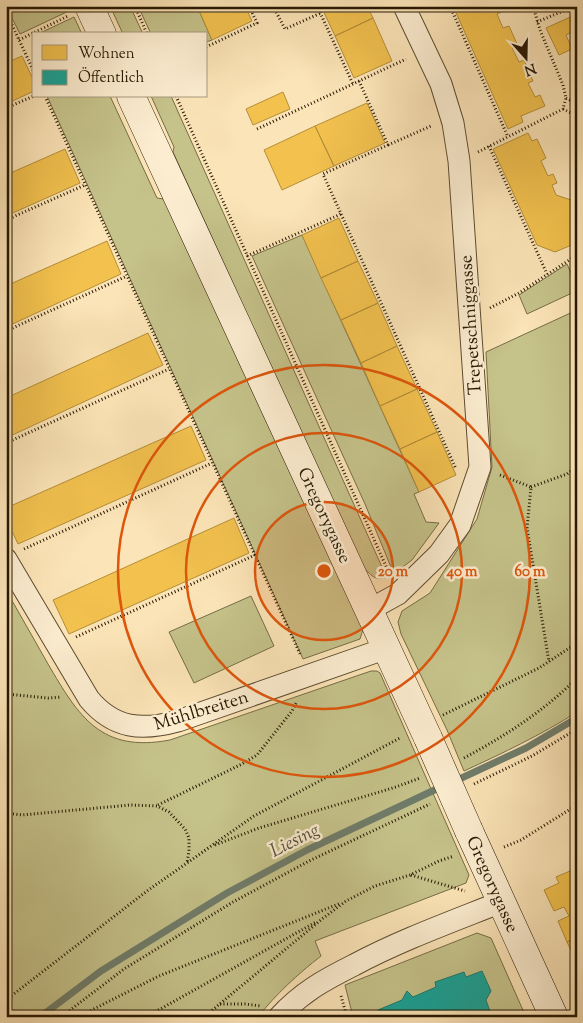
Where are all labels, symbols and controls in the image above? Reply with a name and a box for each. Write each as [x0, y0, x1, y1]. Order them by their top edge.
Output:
legend [32, 32, 208, 98]
north arrow [500, 32, 550, 82]
text: Wohnen [78, 44, 135, 65]
text: N [521, 57, 538, 80]
text: Öffentlich [78, 67, 145, 89]
street label: Trepetschniggasse [454, 254, 490, 396]
street label: Gregorygasse [290, 463, 357, 568]
centre of rings [315, 562, 333, 580]
text: 20 m [378, 562, 409, 583]
text: 40 m [446, 562, 478, 583]
text: 60 m [515, 562, 546, 583]
street label: Mühlbreiten [151, 685, 252, 739]
water label: Liesing [266, 817, 325, 865]
street label: Gregorygasse [458, 832, 524, 937]

